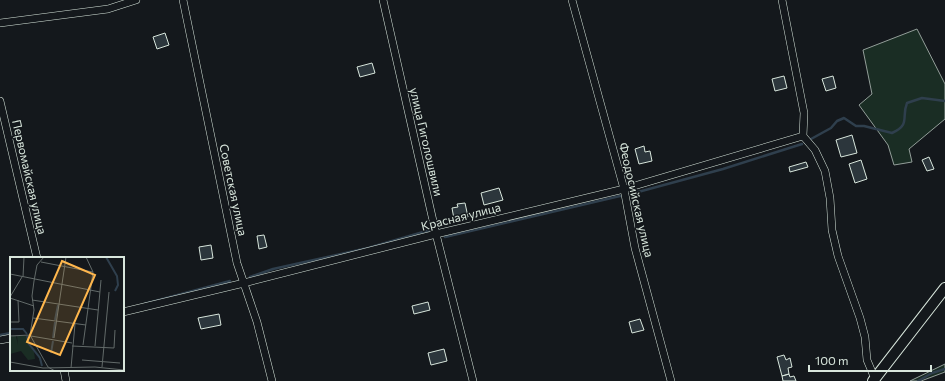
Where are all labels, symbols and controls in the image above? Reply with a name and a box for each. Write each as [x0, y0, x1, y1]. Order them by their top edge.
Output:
street label: улица Гиголошвили [408, 86, 446, 198]
street label: Первомайская улица [10, 118, 50, 236]
street label: Феодосийская улица [617, 141, 657, 259]
street label: Советская улица [217, 143, 251, 237]
street label: Красная улица [419, 199, 502, 233]
inset map [10, 257, 124, 371]
scale bar [809, 347, 931, 373]
text: 100 m [815, 353, 849, 367]

